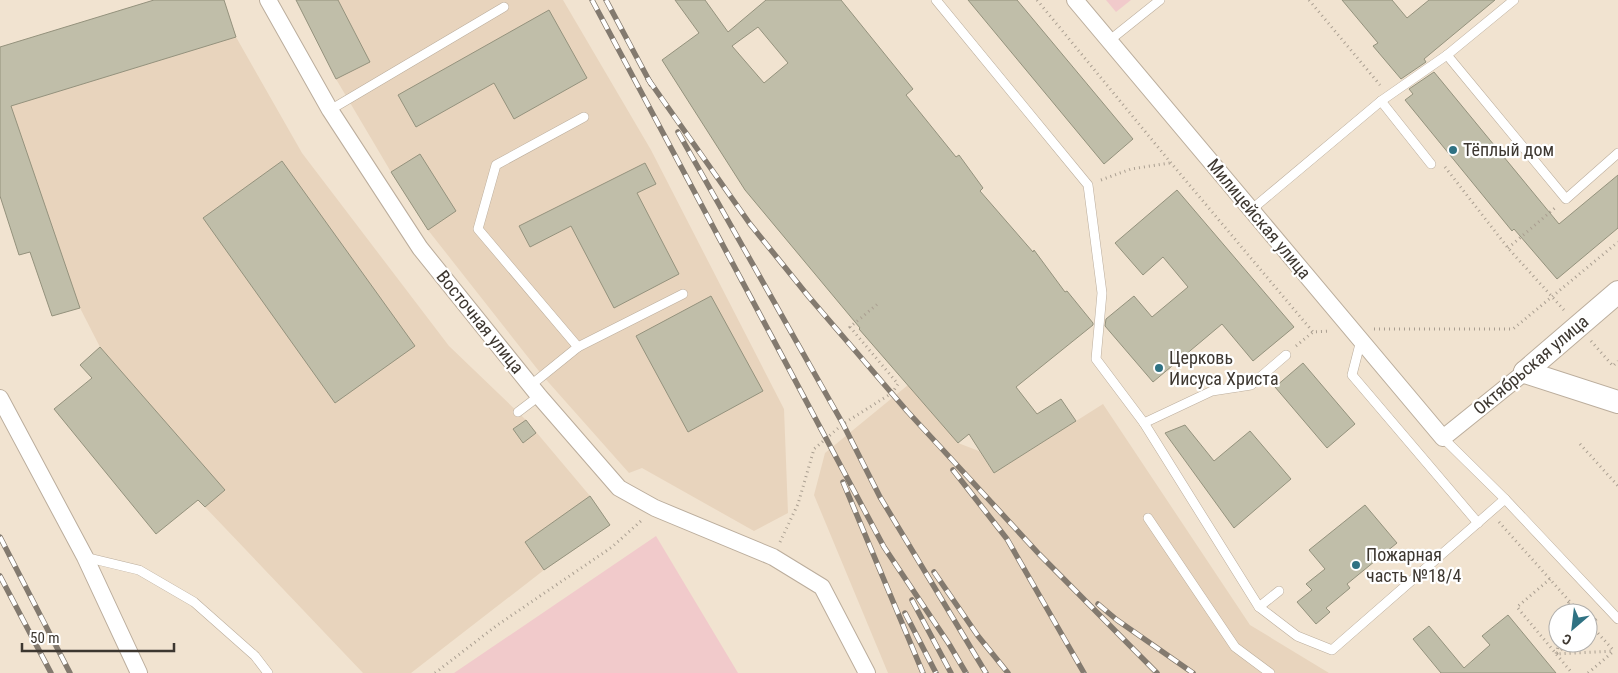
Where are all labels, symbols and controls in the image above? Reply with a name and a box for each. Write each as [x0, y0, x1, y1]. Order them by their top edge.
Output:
place label: Тёплый дом [1463, 139, 1554, 160]
marker: Тёплый дом [1447, 144, 1459, 156]
street label: Милицейская улица [1203, 154, 1316, 283]
street label: Восточная улица [432, 266, 528, 377]
street label: Октябрьская улица [1469, 310, 1593, 419]
place label: Церковь Иисуса Христа [1169, 347, 1279, 389]
marker: Церковь Иисуса Христа [1153, 362, 1165, 374]
place label: Пожарная часть №18/4 [1366, 544, 1461, 586]
marker: Пожарная часть №18/4 [1350, 559, 1362, 571]
north arrow [1548, 603, 1598, 653]
scale bar [22, 620, 175, 652]
text: 50 m [30, 629, 60, 647]
text: С [1560, 631, 1574, 648]

